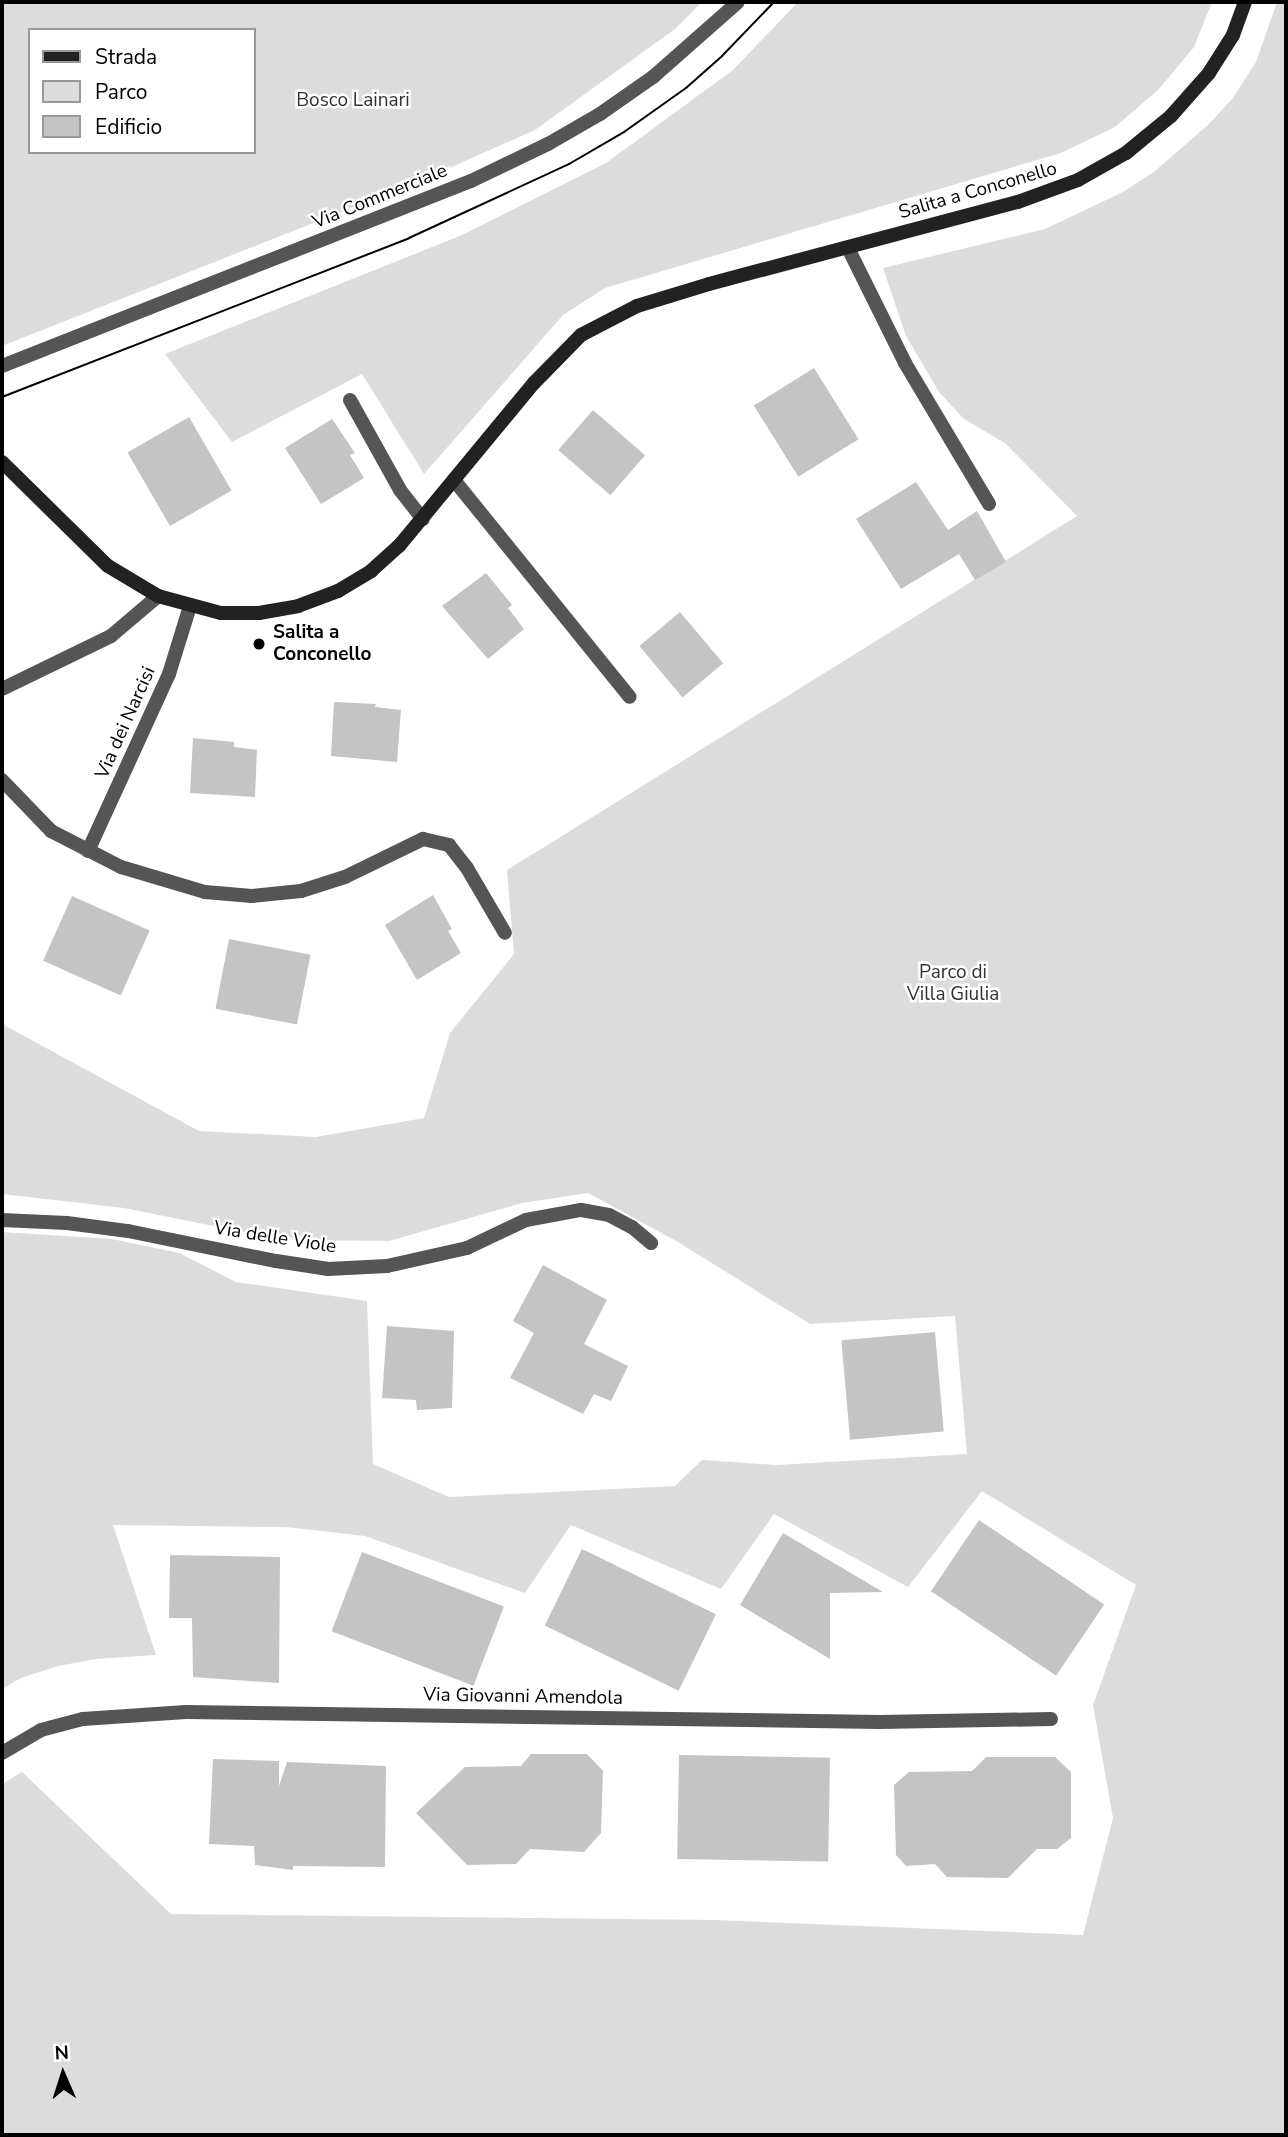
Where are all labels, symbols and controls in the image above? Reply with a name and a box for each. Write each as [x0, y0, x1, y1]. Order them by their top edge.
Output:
legend [28, 28, 256, 154]
text: Strada [95, 43, 157, 71]
text: Parco [95, 78, 148, 106]
park label: Bosco Lainari [296, 90, 410, 112]
text: Edificio [95, 113, 162, 141]
street label: Salita a Conconello [896, 157, 1060, 225]
street label: Via Commerciale [309, 160, 451, 234]
place label: Salita a Conconello [273, 622, 371, 666]
marker: Salita a Conconello [251, 636, 267, 652]
street label: Via dei Narcisi [91, 663, 161, 783]
park label: Parco di Villa Giulia [907, 962, 999, 1006]
street label: Via delle Viole [212, 1217, 338, 1259]
street label: Via Giovanni Amendola [423, 1684, 623, 1710]
north arrow [28, 2039, 98, 2109]
text: N [54, 2040, 70, 2066]

